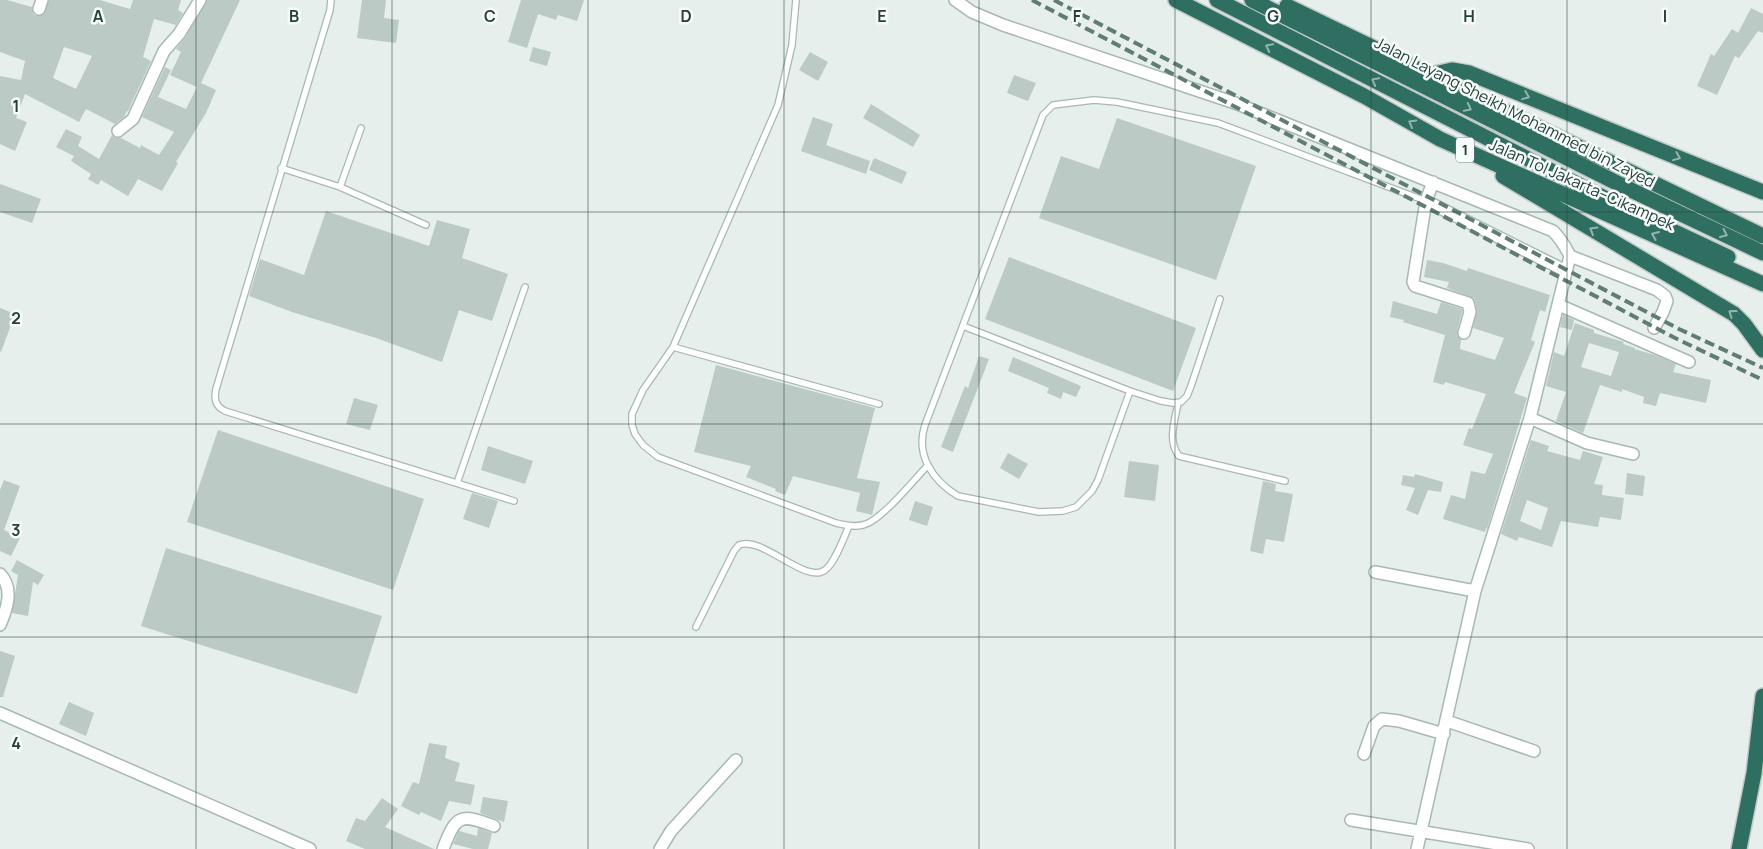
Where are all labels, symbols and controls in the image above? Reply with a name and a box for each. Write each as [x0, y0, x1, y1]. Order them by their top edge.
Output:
text: A [93, 5, 104, 27]
text: B [289, 5, 299, 27]
text: C [484, 5, 496, 27]
text: D [680, 5, 692, 27]
text: E [877, 5, 887, 27]
text: F [1073, 5, 1082, 27]
text: G [1267, 5, 1279, 27]
text: H [1463, 5, 1475, 27]
text: I [1663, 5, 1667, 27]
street label: Jalan Layang Sheikh Mohammed bin Zayed [1371, 31, 1659, 193]
one-way arrow [1265, 43, 1274, 53]
one-way arrow [1371, 77, 1380, 87]
one-way arrow [1521, 89, 1530, 100]
text: 1 [12, 95, 20, 117]
one-way arrow [1463, 102, 1472, 112]
one-way arrow [1408, 119, 1417, 129]
street label: Jalan Tol Jakarta–Cikampek [1486, 133, 1679, 235]
road number: 1 [1456, 138, 1474, 162]
one-way arrow [1672, 150, 1681, 161]
one-way arrow [1589, 226, 1598, 236]
one-way arrow [1719, 228, 1728, 238]
one-way arrow [1651, 231, 1660, 242]
text: 2 [11, 307, 21, 329]
one-way arrow [1728, 310, 1738, 319]
text: 3 [11, 519, 21, 541]
text: 4 [11, 732, 21, 754]

